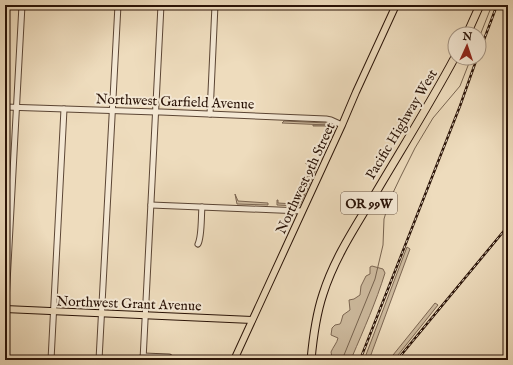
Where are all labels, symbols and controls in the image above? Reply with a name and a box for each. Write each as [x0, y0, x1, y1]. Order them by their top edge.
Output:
north arrow [447, 26, 487, 66]
text: N [461, 30, 473, 44]
street label: Pacific Highway West [362, 66, 442, 183]
street label: Northwest Garfield Avenue [95, 90, 255, 114]
street label: Northwest 9th Street [272, 120, 340, 237]
road number: OR 99W [341, 192, 397, 214]
street label: Northwest Grant Avenue [56, 292, 202, 316]

